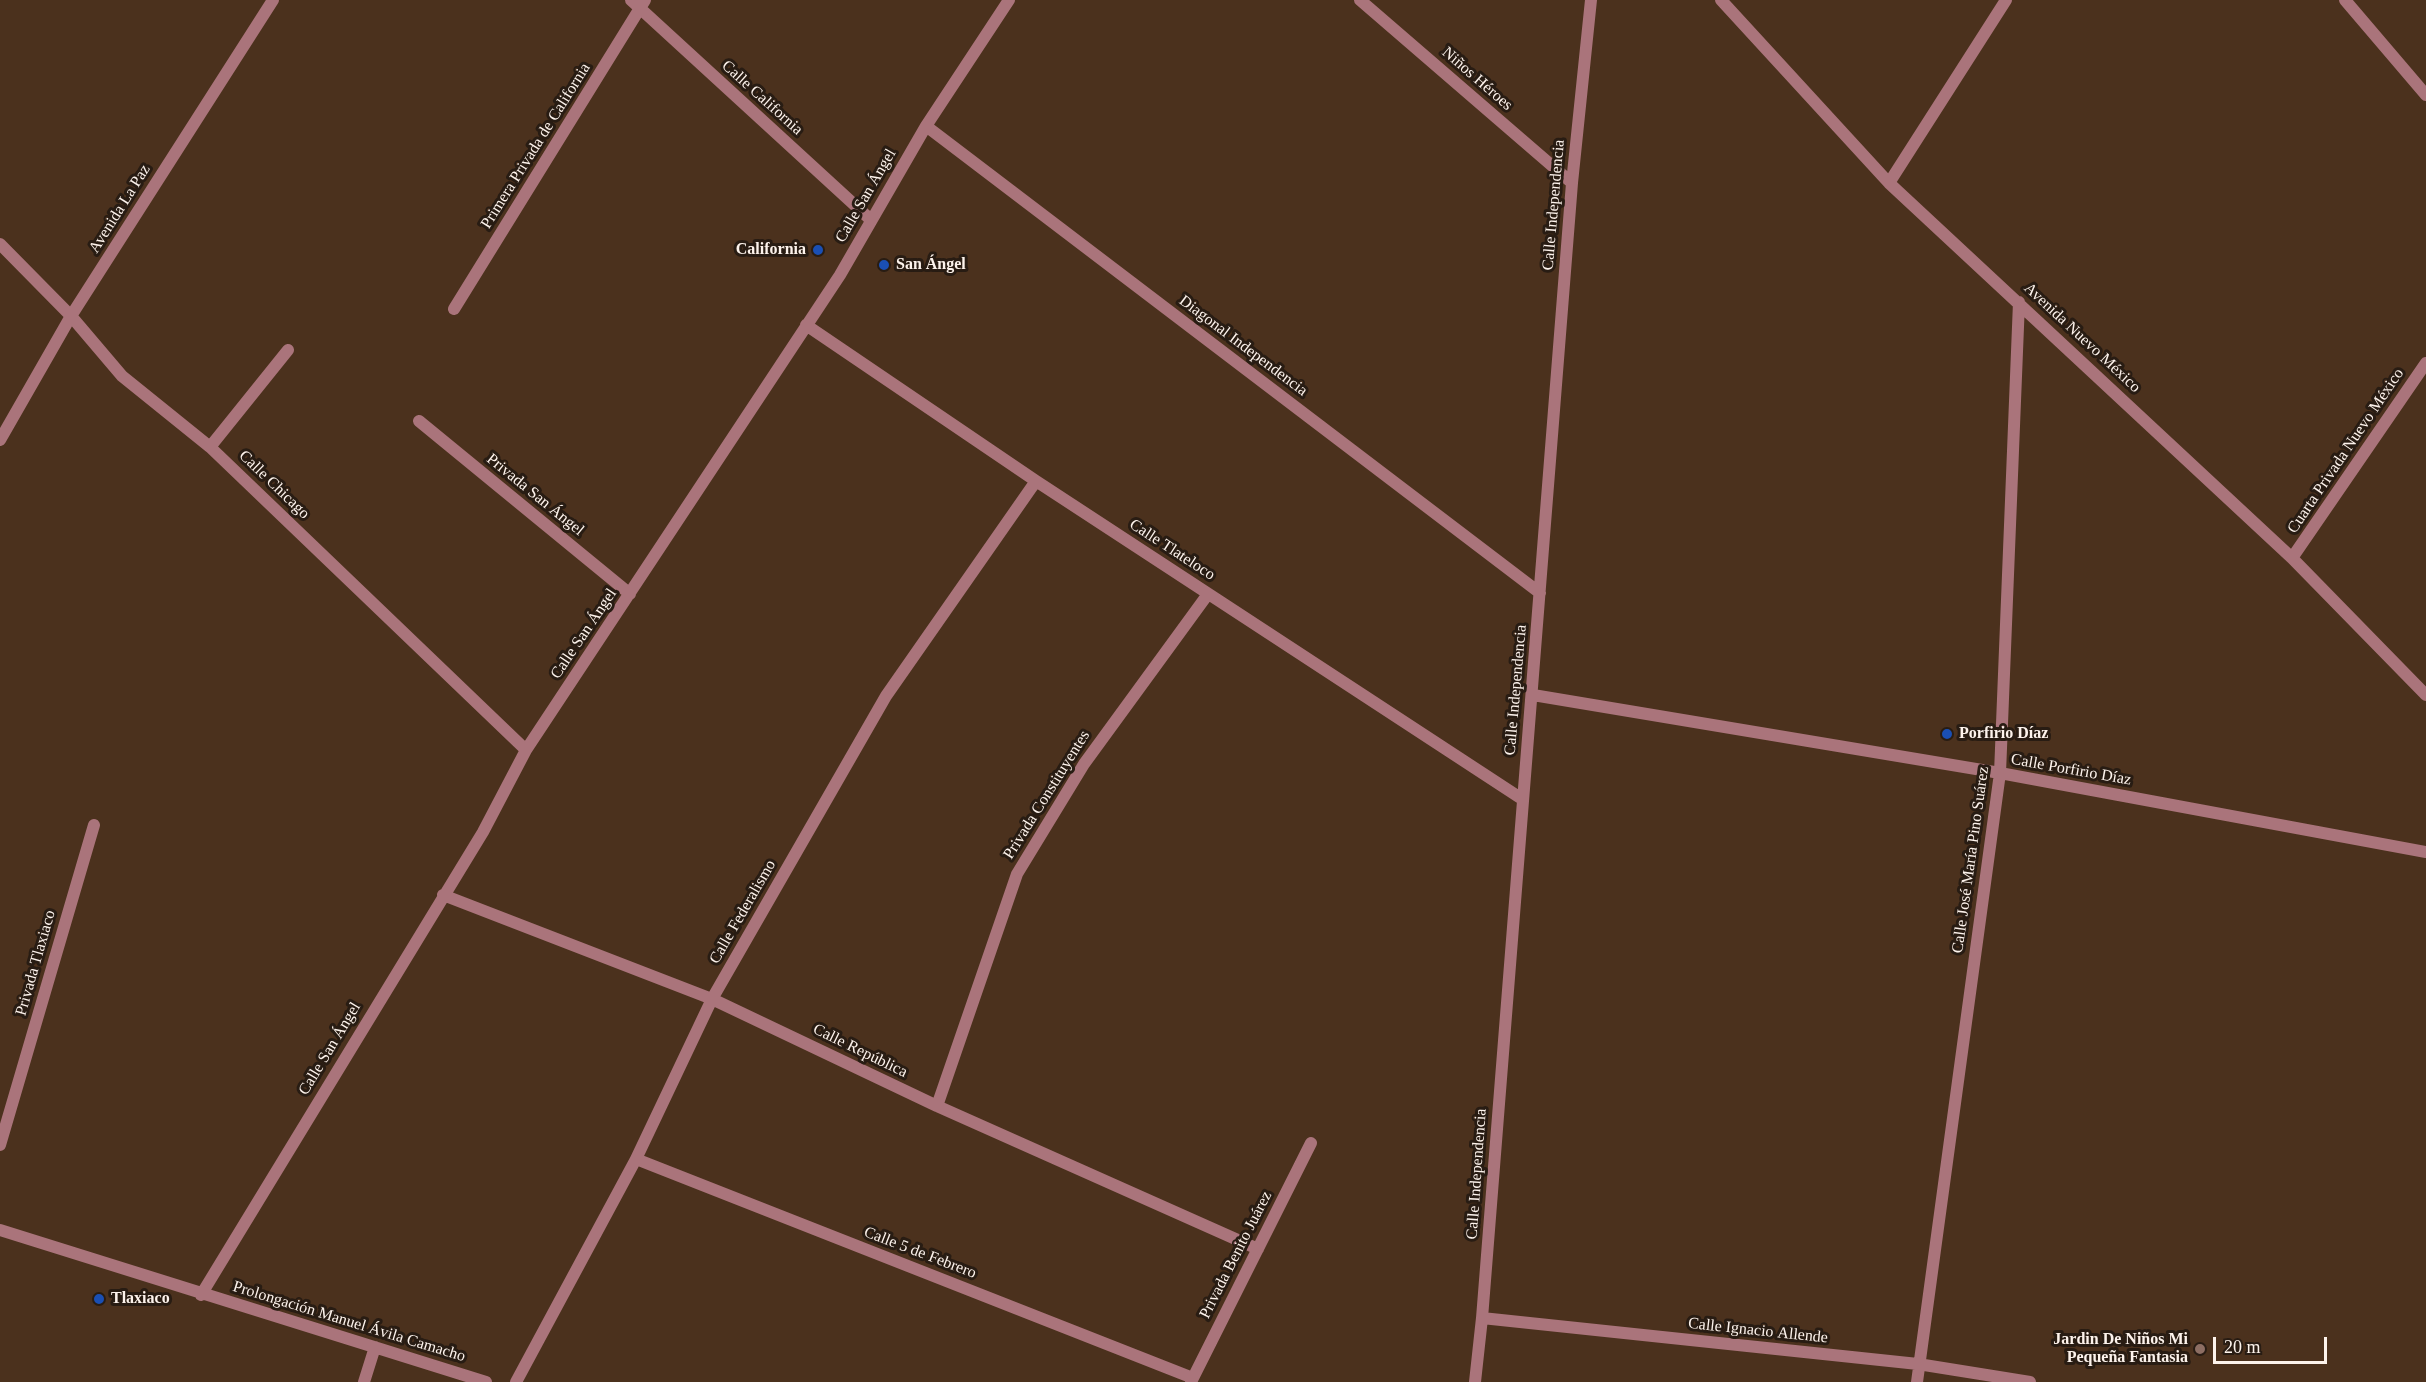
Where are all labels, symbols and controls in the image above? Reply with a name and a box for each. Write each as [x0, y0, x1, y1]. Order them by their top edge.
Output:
street label: Niños Héroes [1438, 43, 1516, 115]
street label: Calle California [717, 57, 807, 139]
street label: Primera Privada de California [477, 60, 595, 232]
street label: Calle Independencia [1539, 139, 1569, 271]
street label: Calle San Ángel [831, 146, 901, 246]
street label: Avenida La Paz [85, 161, 155, 257]
place label: California [736, 240, 806, 260]
marker: California [811, 243, 825, 257]
place label: San Ángel [896, 255, 966, 275]
marker: San Ángel [877, 258, 891, 272]
street label: Avenida Nuevo México [2020, 279, 2144, 397]
street label: Diagonal Independencia [1175, 291, 1311, 401]
street label: Cuarta Privada Nuevo México [2284, 365, 2408, 537]
street label: Calle Chicago [235, 446, 313, 524]
street label: Privada San Ángel [482, 450, 588, 540]
street label: Calle Tlateloco [1126, 515, 1218, 585]
street label: Calle San Ángel [547, 585, 621, 683]
street label: Calle Independencia [1501, 624, 1531, 756]
place label: Porfirio Díaz [1959, 724, 2048, 744]
street label: Privada Constituyentes [1000, 727, 1094, 863]
marker: Porfirio Díaz [1940, 727, 1954, 741]
street label: Calle Porfirio Díaz [2009, 750, 2133, 790]
street label: Calle José María Pino Suárez [1948, 765, 1994, 955]
street label: Calle Federalismo [705, 857, 781, 967]
street label: Privada Tlaxiaco [12, 908, 60, 1018]
street label: Calle San Ángel [295, 999, 365, 1099]
street label: Calle República [810, 1020, 910, 1082]
street label: Calle Independencia [1463, 1108, 1491, 1240]
street label: Privada Benito Juárez [1196, 1188, 1276, 1322]
street label: Calle 5 de Febrero [861, 1223, 979, 1283]
street label: Prolongación Manuel Ávila Camacho [230, 1277, 468, 1367]
place label: Tlaxiaco [111, 1289, 170, 1309]
marker: Tlaxiaco [92, 1292, 106, 1306]
street label: Calle Ignacio Allende [1687, 1314, 1829, 1348]
scale bar [2216, 1325, 2330, 1363]
place label: Jardin De Niños Mi Pequeña Fantasia [2053, 1330, 2188, 1368]
text: 20 m [2224, 1337, 2261, 1357]
marker: Jardin De Niños Mi Pequeña Fantasia [2193, 1342, 2207, 1356]

